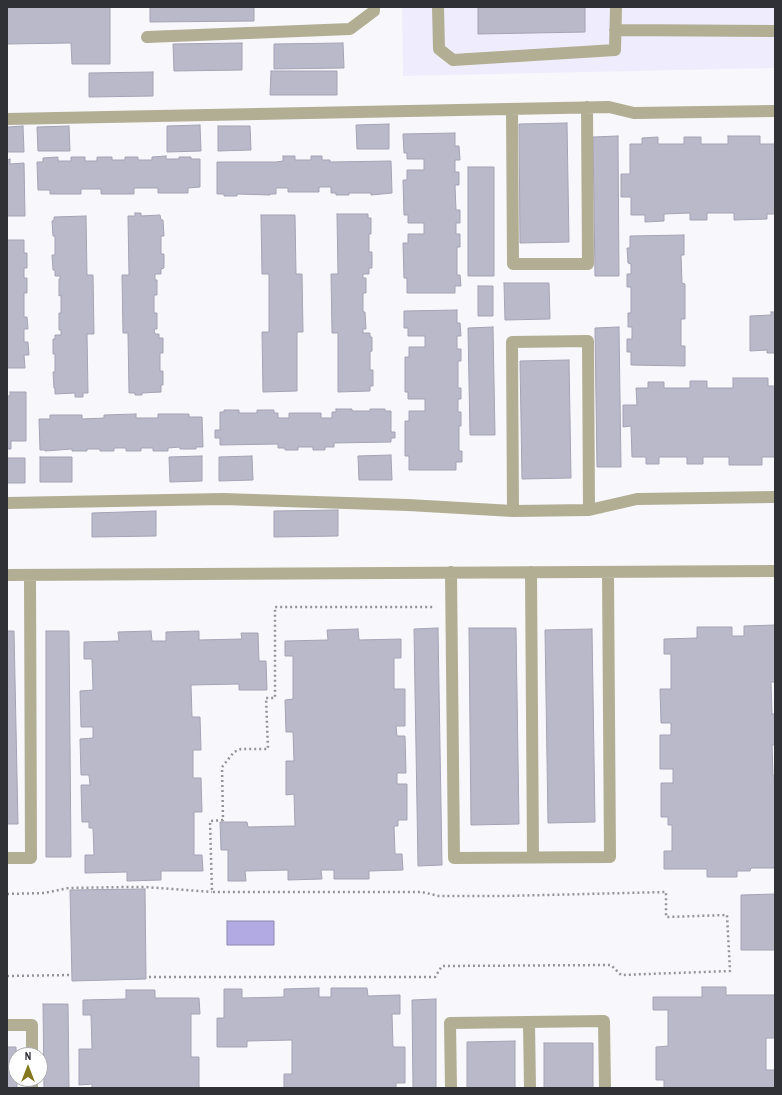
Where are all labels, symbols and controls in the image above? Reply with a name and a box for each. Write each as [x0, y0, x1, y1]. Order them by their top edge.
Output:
north arrow [8, 1047, 48, 1087]
text: N [25, 1049, 31, 1063]

